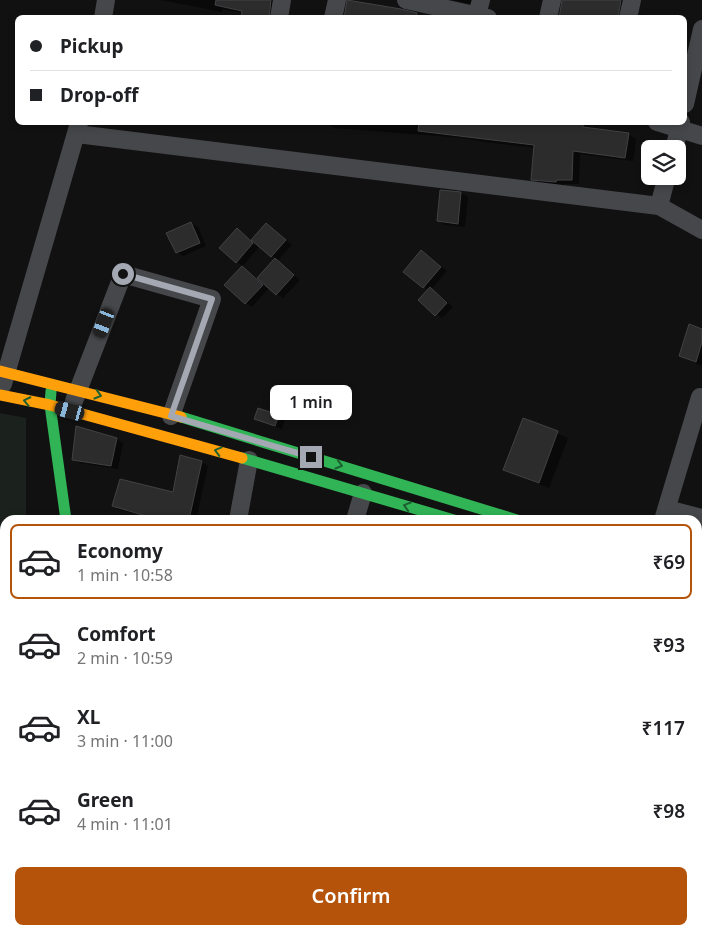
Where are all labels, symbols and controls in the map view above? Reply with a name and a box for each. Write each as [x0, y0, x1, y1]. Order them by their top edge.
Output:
text: Pickup [60, 33, 123, 59]
text: Drop-off [60, 82, 139, 108]
map controls [641, 140, 686, 185]
button: layers [641, 140, 686, 185]
route start [112, 263, 134, 285]
car [91, 306, 116, 340]
callout: 1 min [270, 384, 352, 420]
one-way arrow [94, 389, 102, 399]
text: 1 min [289, 391, 333, 413]
one-way arrow [22, 396, 31, 406]
car [53, 400, 86, 422]
route end [300, 446, 322, 468]
one-way arrow [214, 447, 222, 457]
one-way arrow [334, 459, 342, 469]
one-way arrow [404, 502, 412, 512]
text: Economy [77, 538, 163, 564]
icon: car [17, 539, 62, 584]
text: ₹69 [652, 549, 685, 575]
text: 1 min · 10:58 [77, 564, 173, 586]
text: Comfort [77, 621, 156, 647]
icon: car [17, 622, 62, 667]
text: ₹93 [652, 632, 685, 658]
text: 2 min · 10:59 [77, 647, 173, 669]
text: XL [77, 704, 100, 730]
icon: car [17, 705, 62, 750]
text: ₹117 [642, 715, 685, 741]
text: 3 min · 11:00 [77, 730, 173, 752]
text: Green [77, 787, 134, 813]
icon: car [17, 788, 62, 833]
text: ₹98 [652, 798, 685, 824]
text: 4 min · 11:01 [77, 813, 173, 835]
button: Confirm [15, 867, 687, 925]

